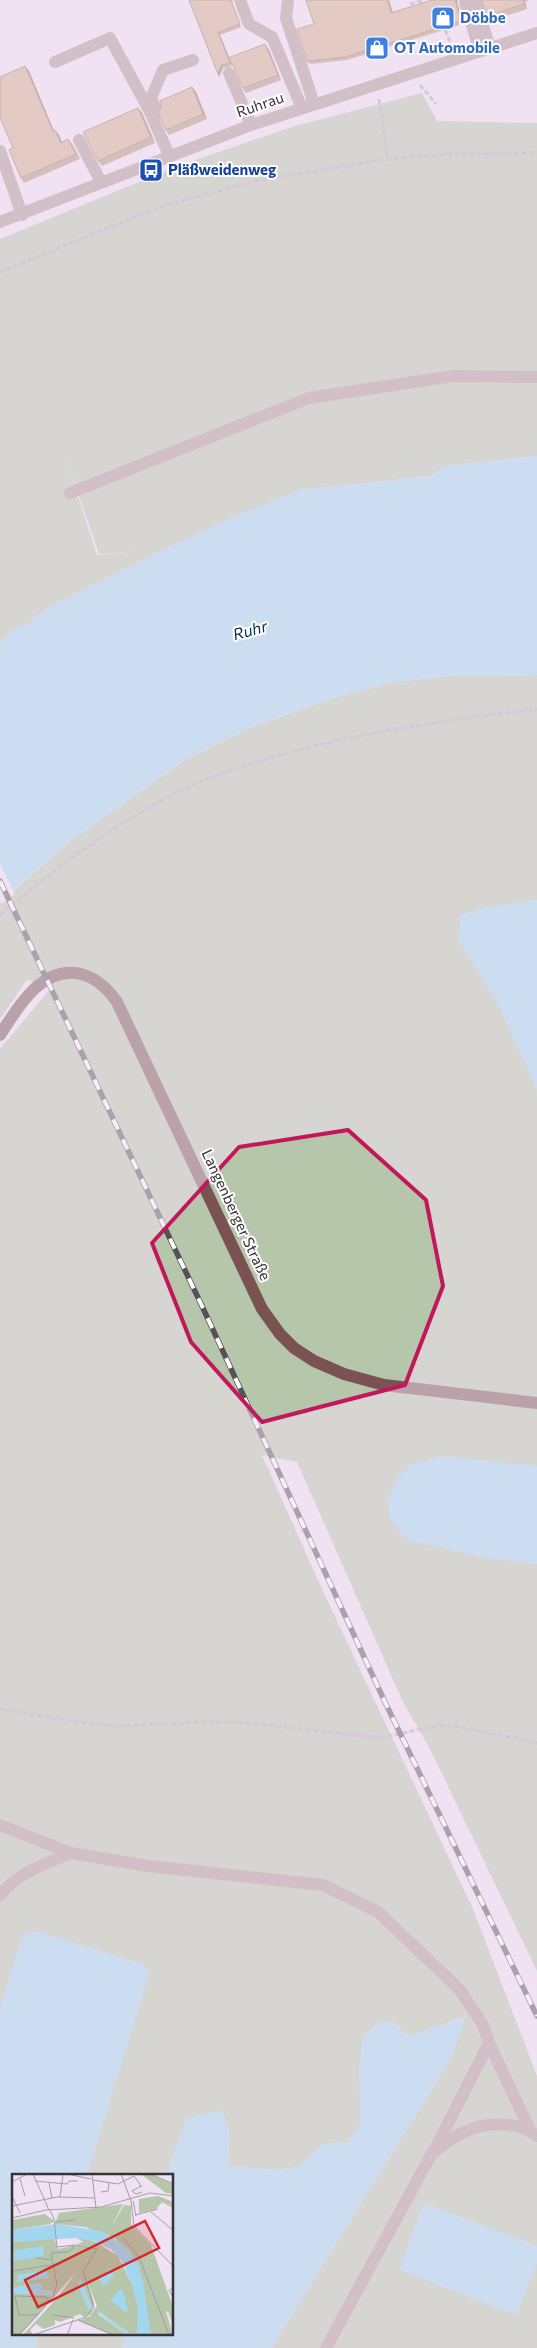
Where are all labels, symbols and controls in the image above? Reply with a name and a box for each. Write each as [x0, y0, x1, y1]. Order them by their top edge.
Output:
shop icon: Döbbe [430, 5, 456, 31]
place label: Döbbe [460, 8, 506, 26]
shop icon: OT Automobile [364, 35, 390, 61]
place label: OT Automobile [394, 38, 500, 56]
street label: Ruhrau [234, 88, 286, 121]
bus stop icon: Pläßweidenweg [138, 157, 164, 183]
place label: Pläßweidenweg [168, 160, 276, 178]
water label: Ruhr [230, 615, 270, 643]
street label: Langenberger Straße [199, 1146, 275, 1283]
inset map [12, 2174, 174, 2336]

